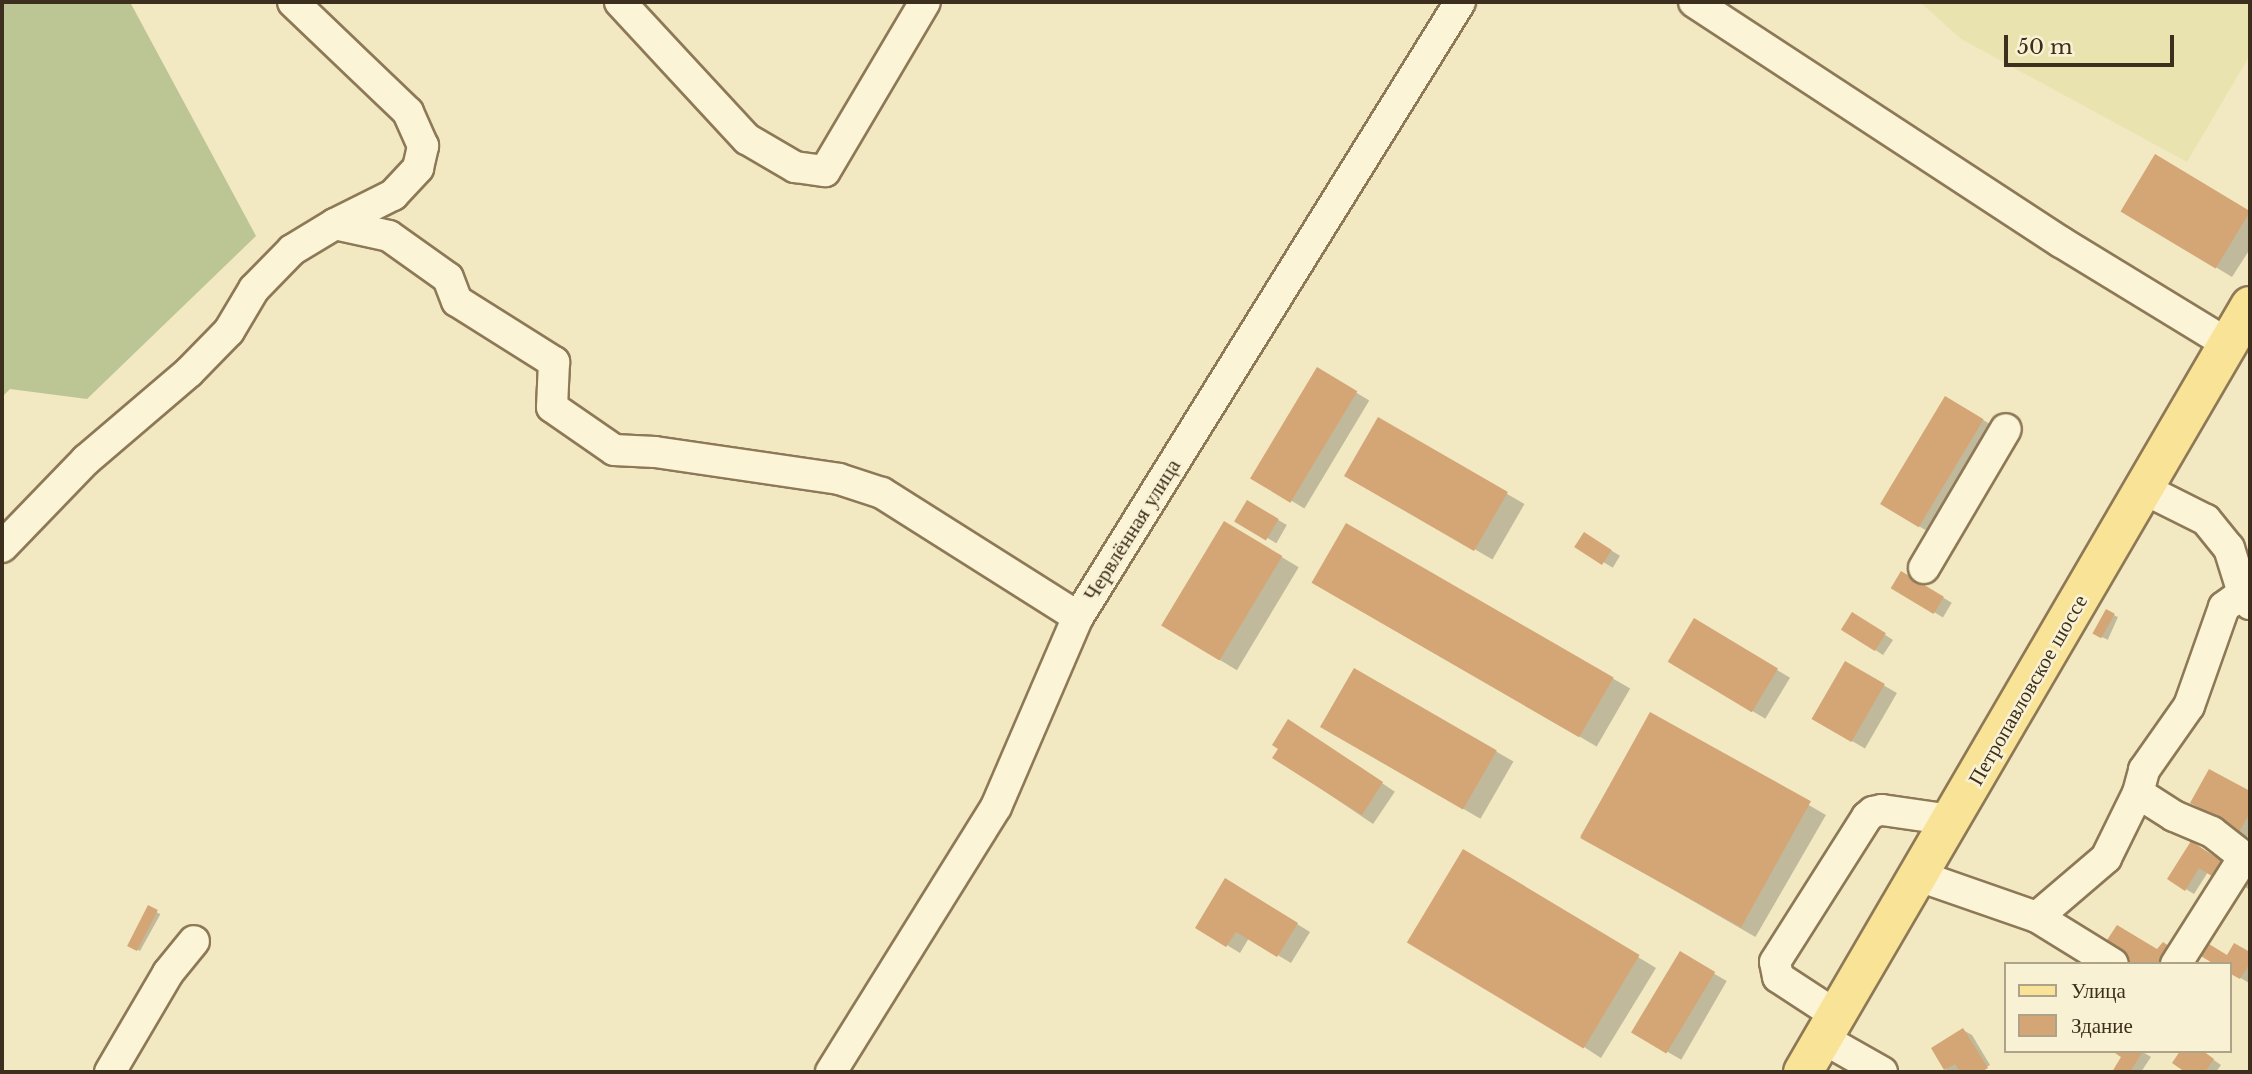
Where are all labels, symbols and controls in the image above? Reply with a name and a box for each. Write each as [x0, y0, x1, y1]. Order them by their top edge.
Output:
scale bar [2007, 21, 2177, 65]
text: 50 m [2017, 34, 2072, 60]
street label: Червлённая улица [1078, 455, 1186, 605]
street label: Петропавловское шоссе [1963, 590, 2093, 790]
legend [2004, 962, 2231, 1053]
text: Улица [2071, 978, 2126, 1004]
text: Здание [2071, 1013, 2133, 1039]

